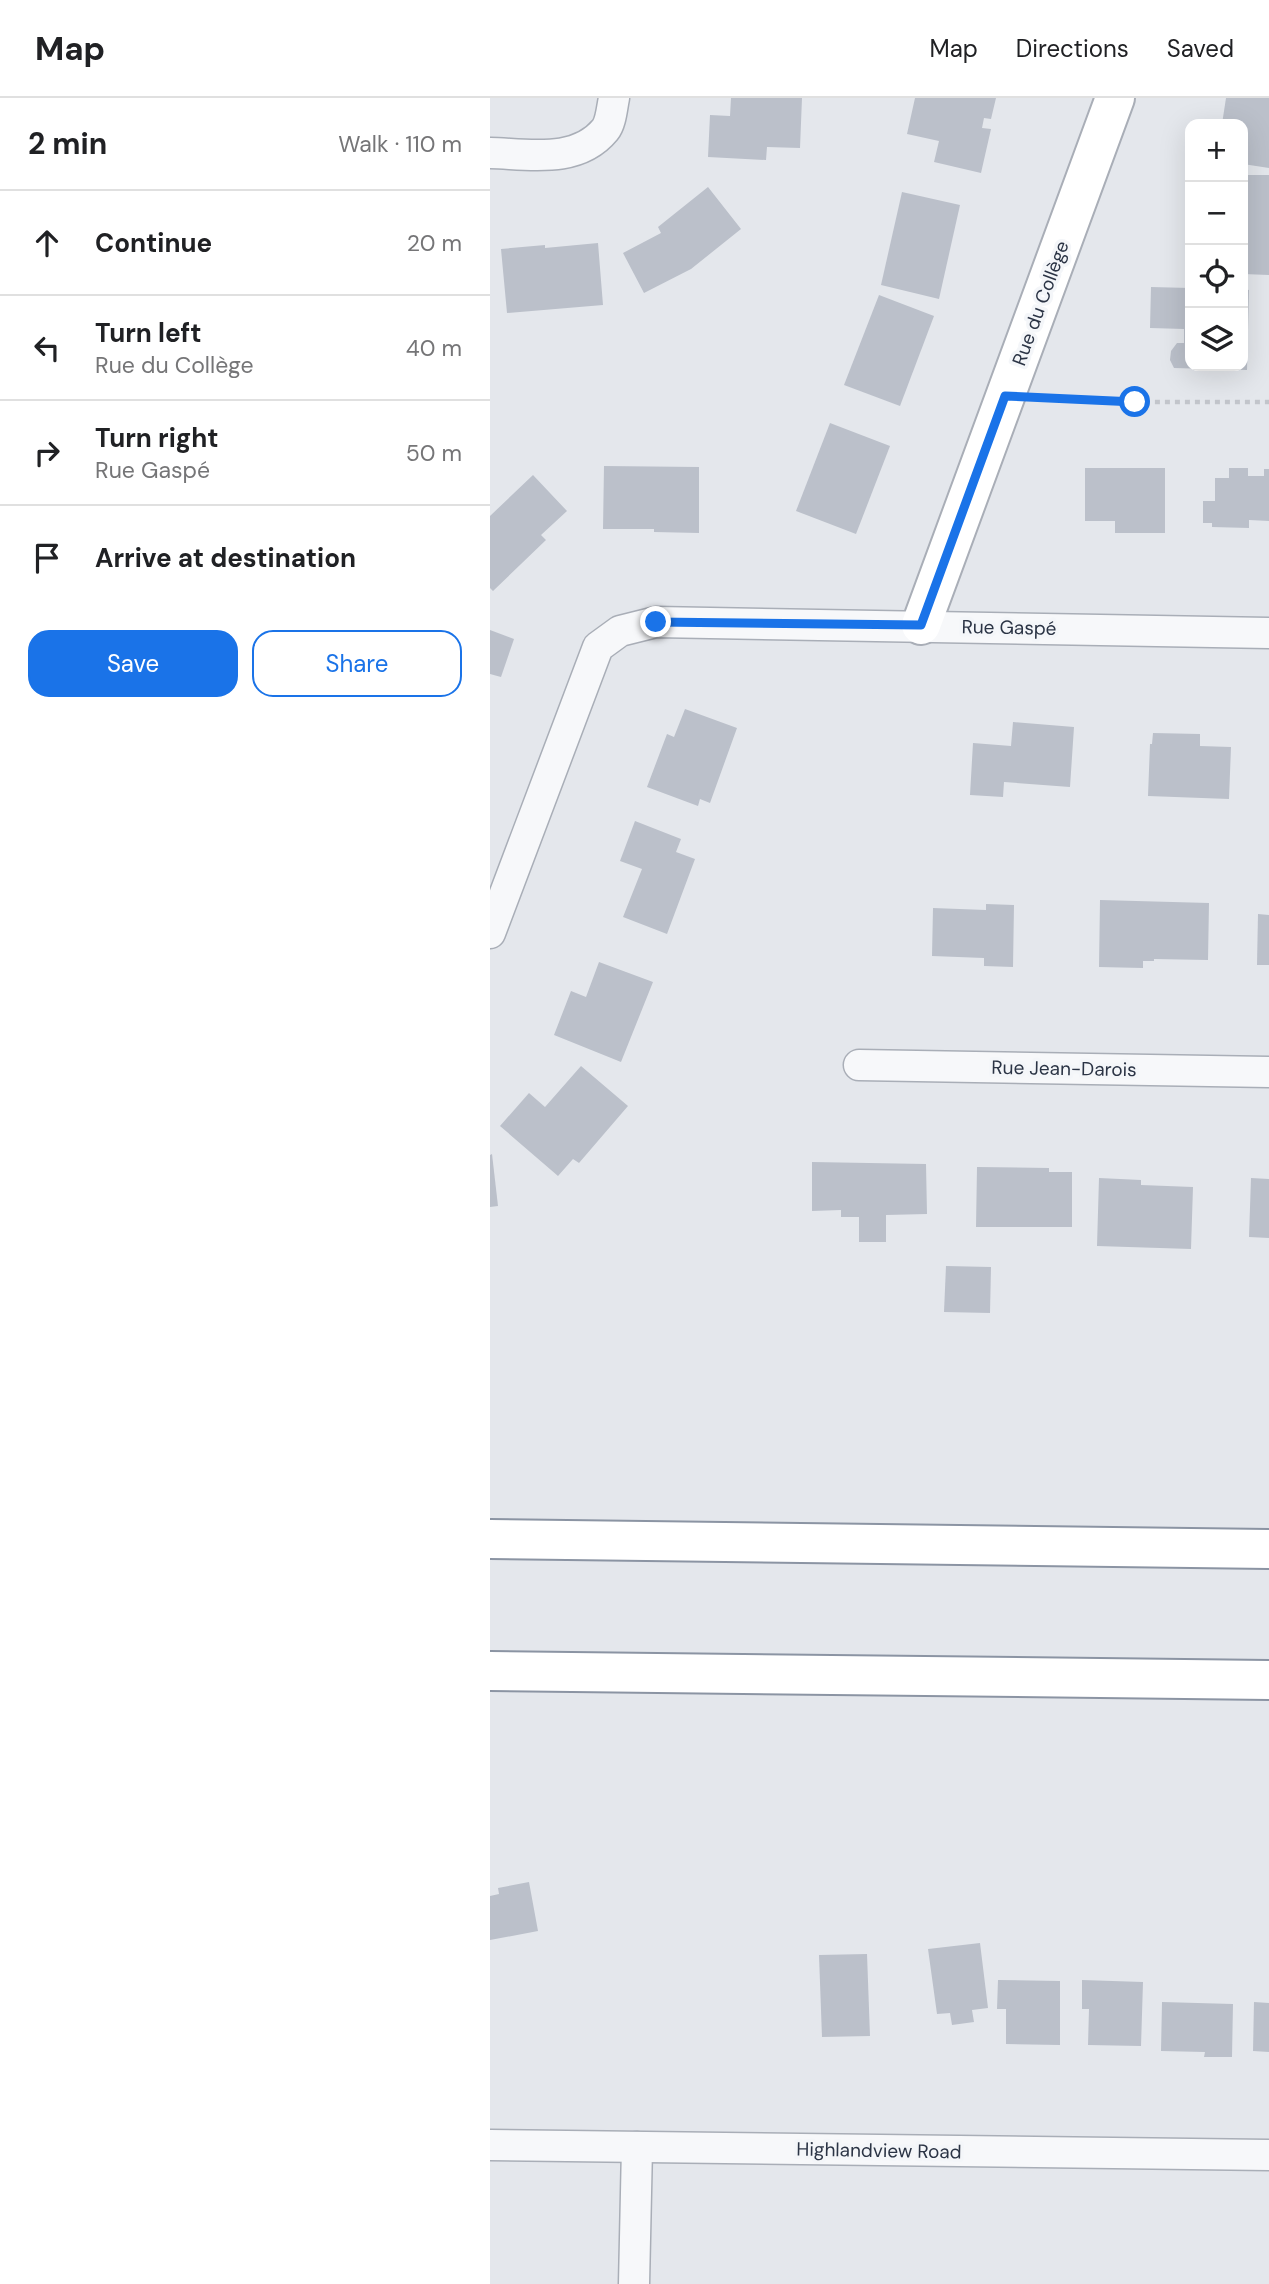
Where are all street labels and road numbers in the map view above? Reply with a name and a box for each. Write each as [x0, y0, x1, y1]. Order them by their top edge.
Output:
street label: Rue du Collège [1006, 237, 1075, 369]
street label: Rue Gaspé [961, 614, 1057, 641]
street label: Rue Jean-Darois [991, 1055, 1137, 1082]
street label: Highlandview Road [796, 2137, 962, 2164]

